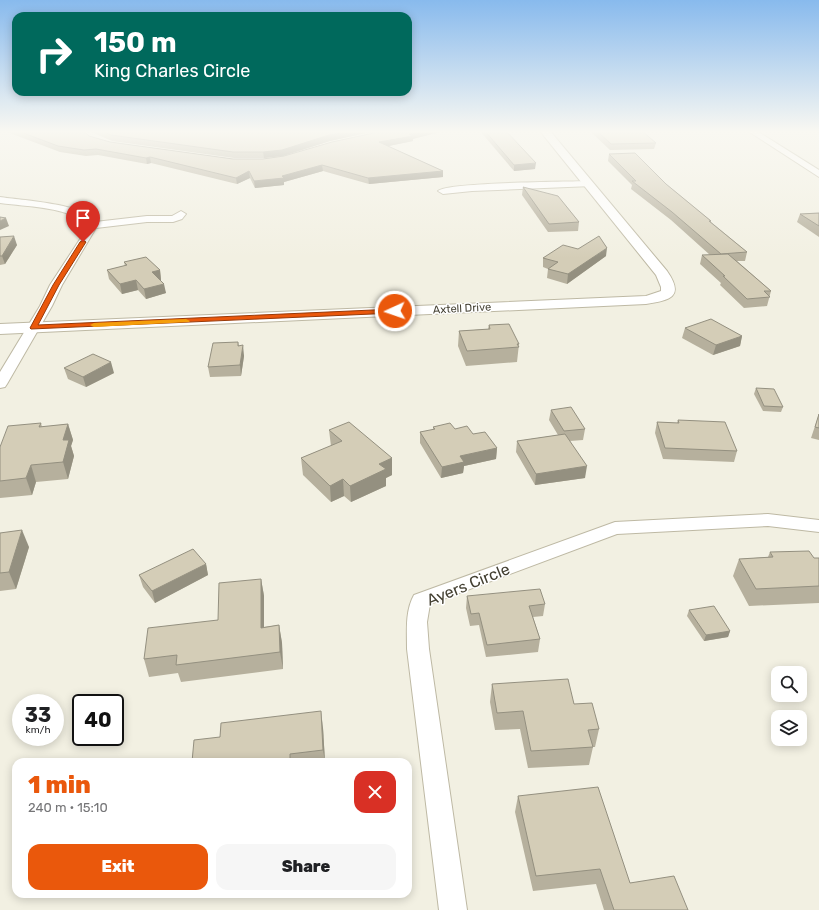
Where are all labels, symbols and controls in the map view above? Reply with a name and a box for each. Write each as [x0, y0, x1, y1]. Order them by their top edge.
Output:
text: 150 m [94, 26, 177, 59]
icon: right [28, 28, 80, 80]
text: King Charles Circle [94, 60, 250, 82]
pin [66, 201, 100, 242]
icon: arrive [72, 207, 94, 229]
position arrow [374, 290, 416, 332]
street label: Axtell Drive [433, 300, 491, 317]
street label: Ayers Circle [424, 559, 513, 610]
map controls [771, 666, 807, 746]
button: search [771, 666, 807, 702]
speed limit sign: 40 [72, 694, 124, 746]
text: 33 [25, 703, 51, 727]
button: layers [771, 710, 807, 746]
text: km/h [26, 724, 50, 736]
text: 1 min [28, 771, 91, 799]
button: close [354, 771, 396, 813]
text: 240 m · 15:10 [28, 800, 108, 815]
button: Exit [28, 844, 208, 890]
button: Share [216, 844, 396, 890]

